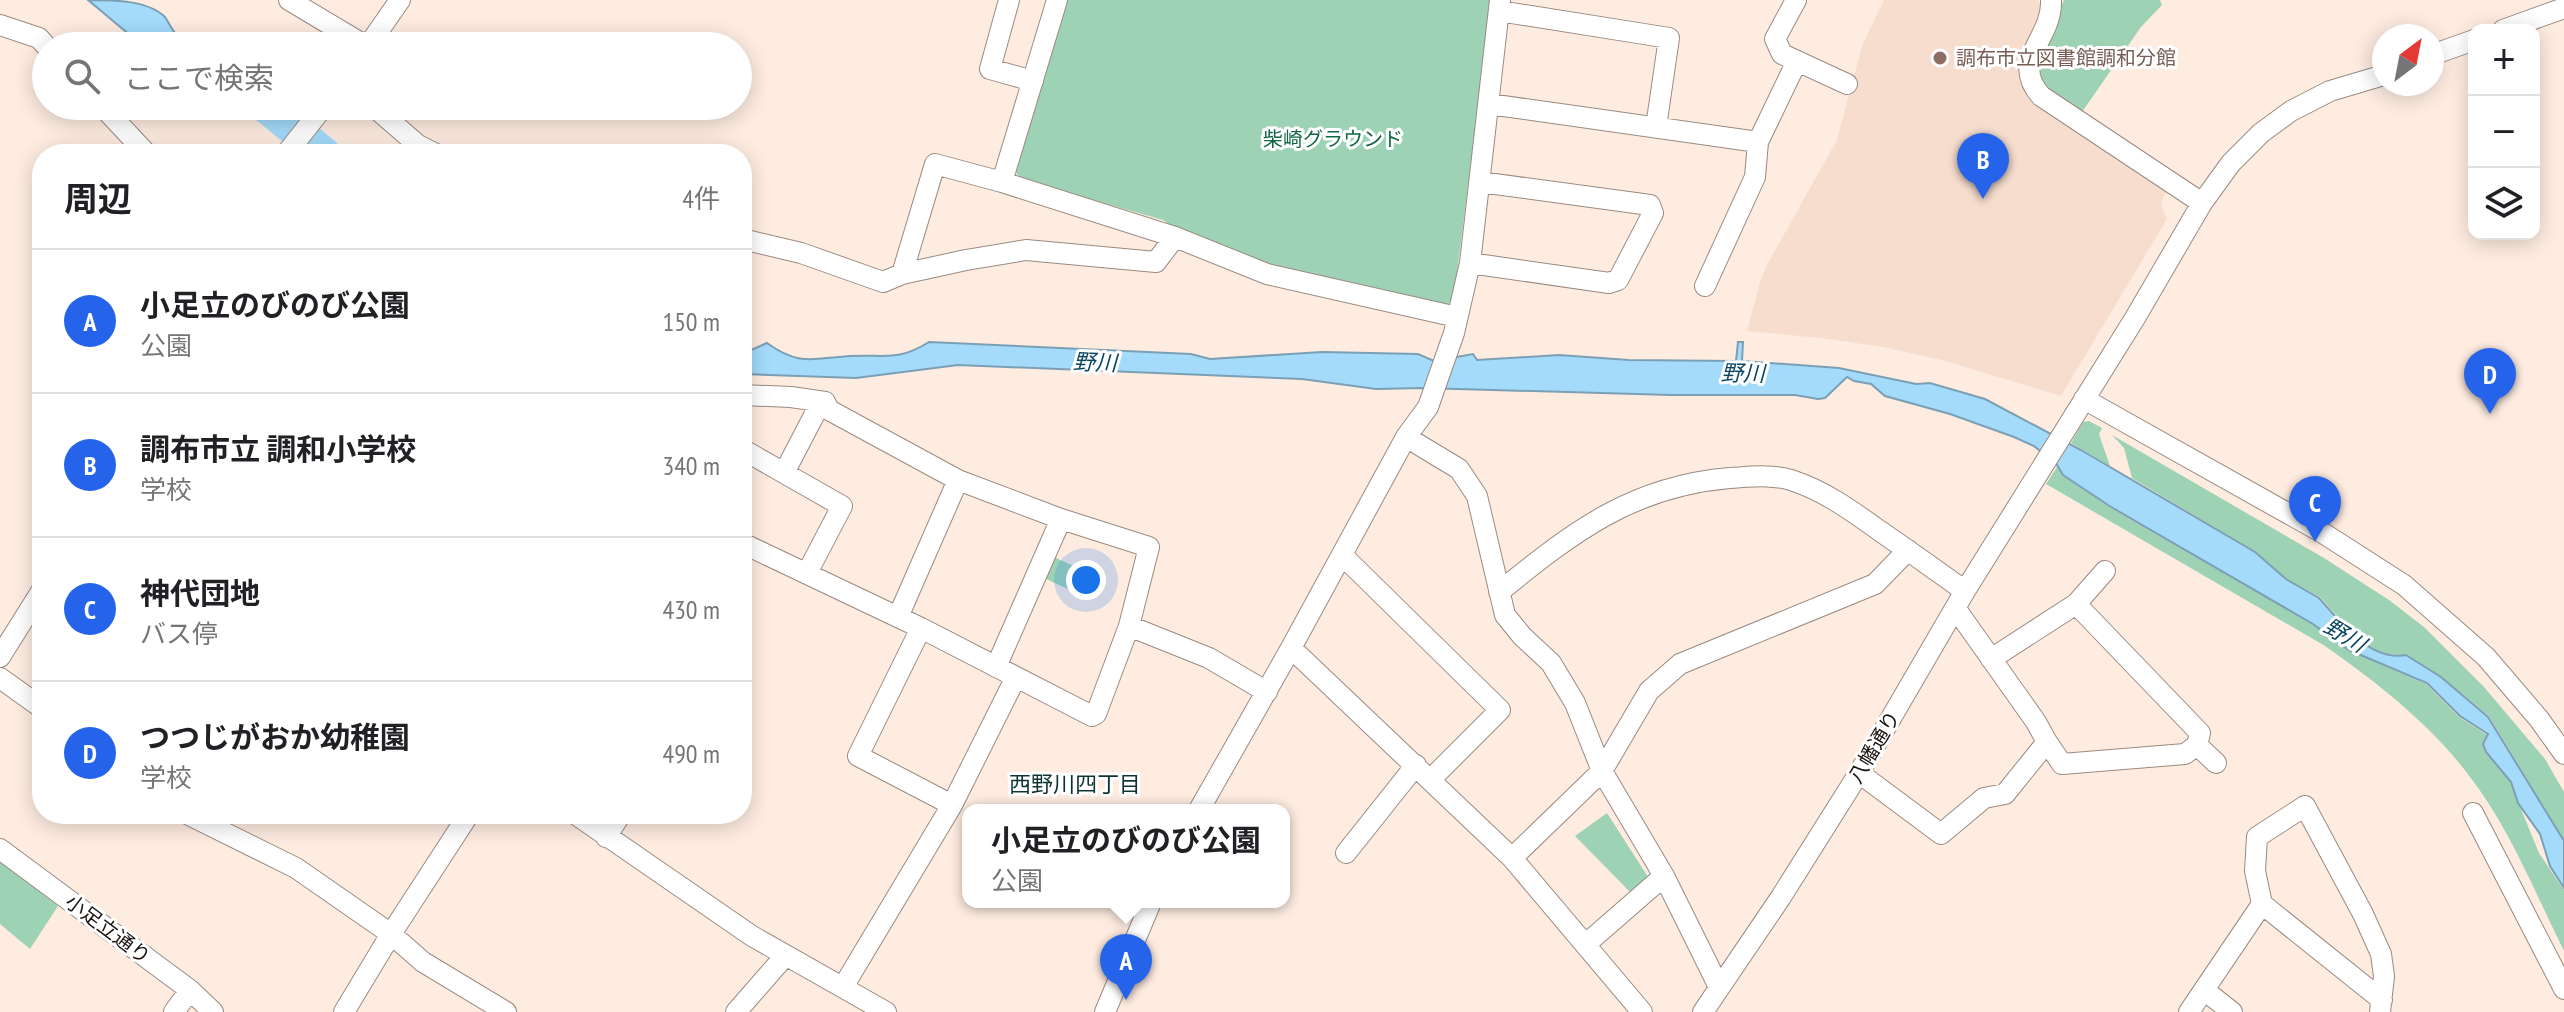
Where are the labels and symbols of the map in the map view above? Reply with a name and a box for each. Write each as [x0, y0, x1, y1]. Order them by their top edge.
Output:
north arrow [2372, 24, 2444, 96]
place label: 調布市立図書館調和分館 [1956, 45, 2176, 71]
marker: 調布市立図書館調和分館 [1931, 49, 1949, 67]
park label: 柴崎グラウンド [1263, 126, 1403, 152]
pin: B [1957, 133, 2009, 199]
water label: 野川 [1073, 347, 1119, 377]
pin: D [2464, 348, 2516, 414]
water label: 野川 [1721, 359, 1767, 387]
pin: C [2289, 476, 2341, 542]
your location [1066, 560, 1106, 600]
water label: 野川 [2319, 612, 2373, 659]
street label: 八幡通り [1842, 706, 1906, 788]
district label: 西野川四丁目 [1009, 770, 1141, 798]
street label: 小足立通り [60, 889, 156, 969]
pin: A [1100, 934, 1152, 1000]

